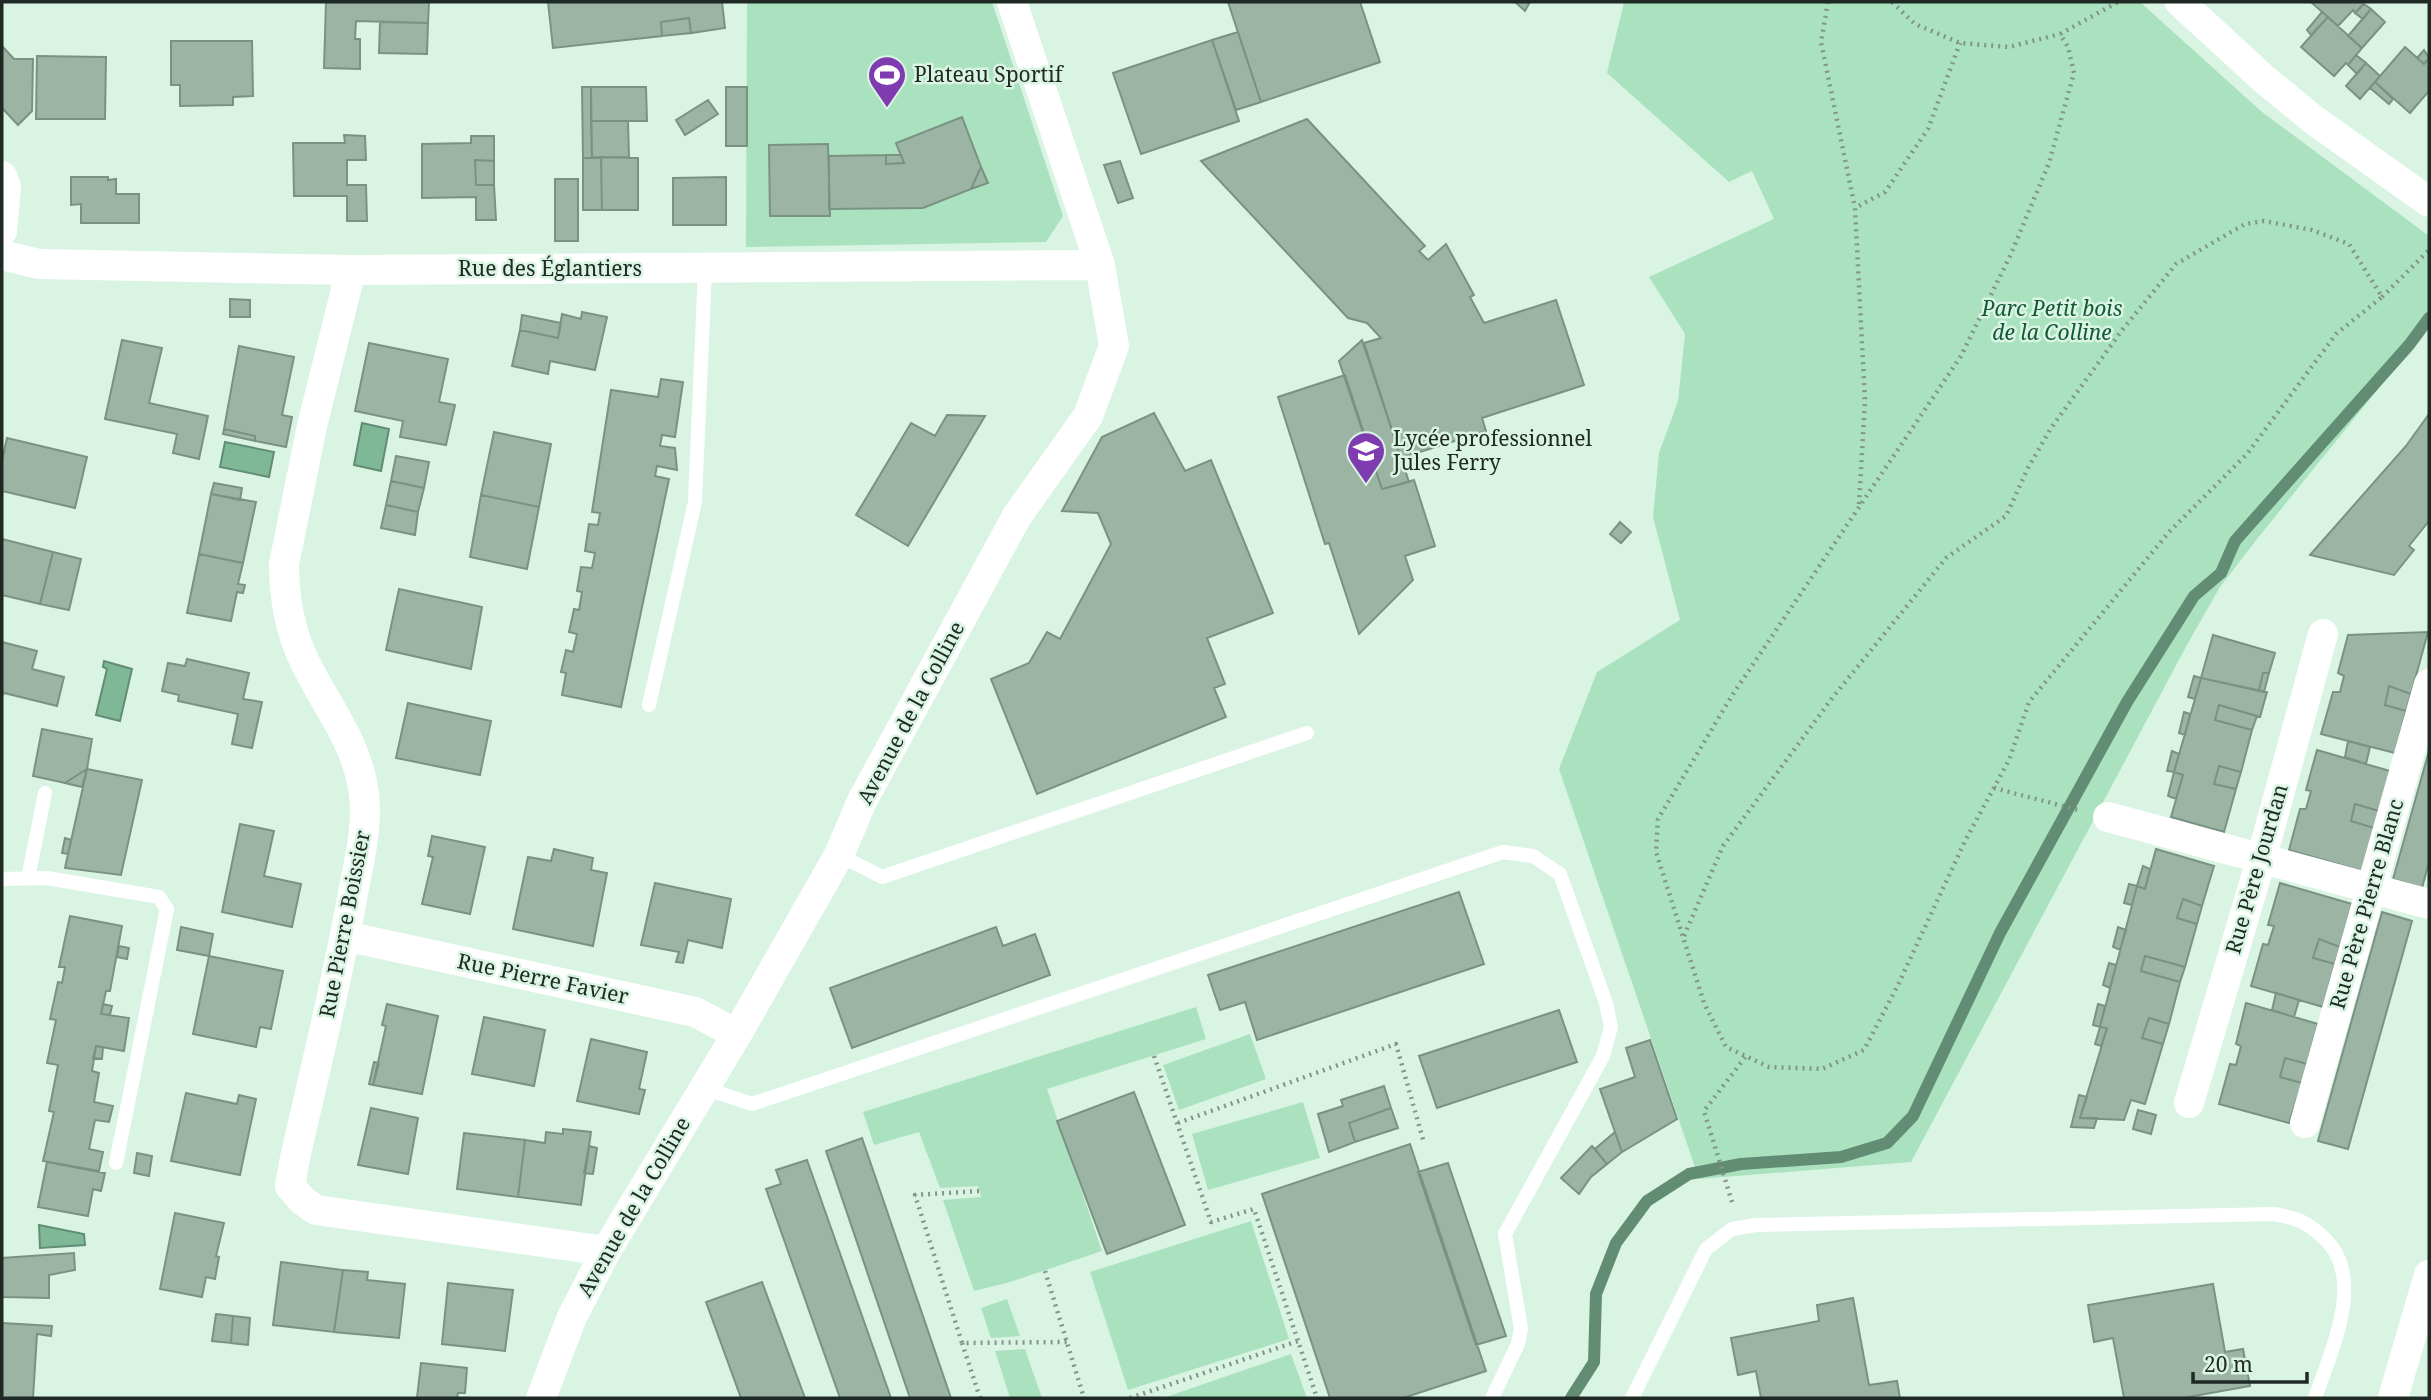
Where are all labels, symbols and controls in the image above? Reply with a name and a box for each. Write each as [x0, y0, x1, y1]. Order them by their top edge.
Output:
sports icon: Plateau Sportif [866, 54, 908, 109]
place label: Plateau Sportif [914, 60, 1065, 88]
street label: Rue des Églantiers [458, 254, 642, 282]
park label: Parc Petit bois de la Colline [1981, 294, 2123, 346]
place label: Lycée professionnel Jules Ferry [1392, 424, 1593, 476]
school or university icon: Lycée professionnel Jules Ferry [1345, 430, 1387, 485]
street label: Avenue de la Colline [850, 616, 970, 809]
street label: Rue Père Jourdan [2218, 781, 2294, 957]
street label: Rue Père Pierre Blanc [2323, 795, 2409, 1012]
street label: Rue Pierre Boissier [312, 828, 376, 1020]
street label: Rue Pierre Favier [455, 946, 631, 1010]
street label: Avenue de la Colline [570, 1111, 696, 1302]
scale bar [2193, 1340, 2307, 1384]
text: 20 m [2204, 1350, 2253, 1378]

